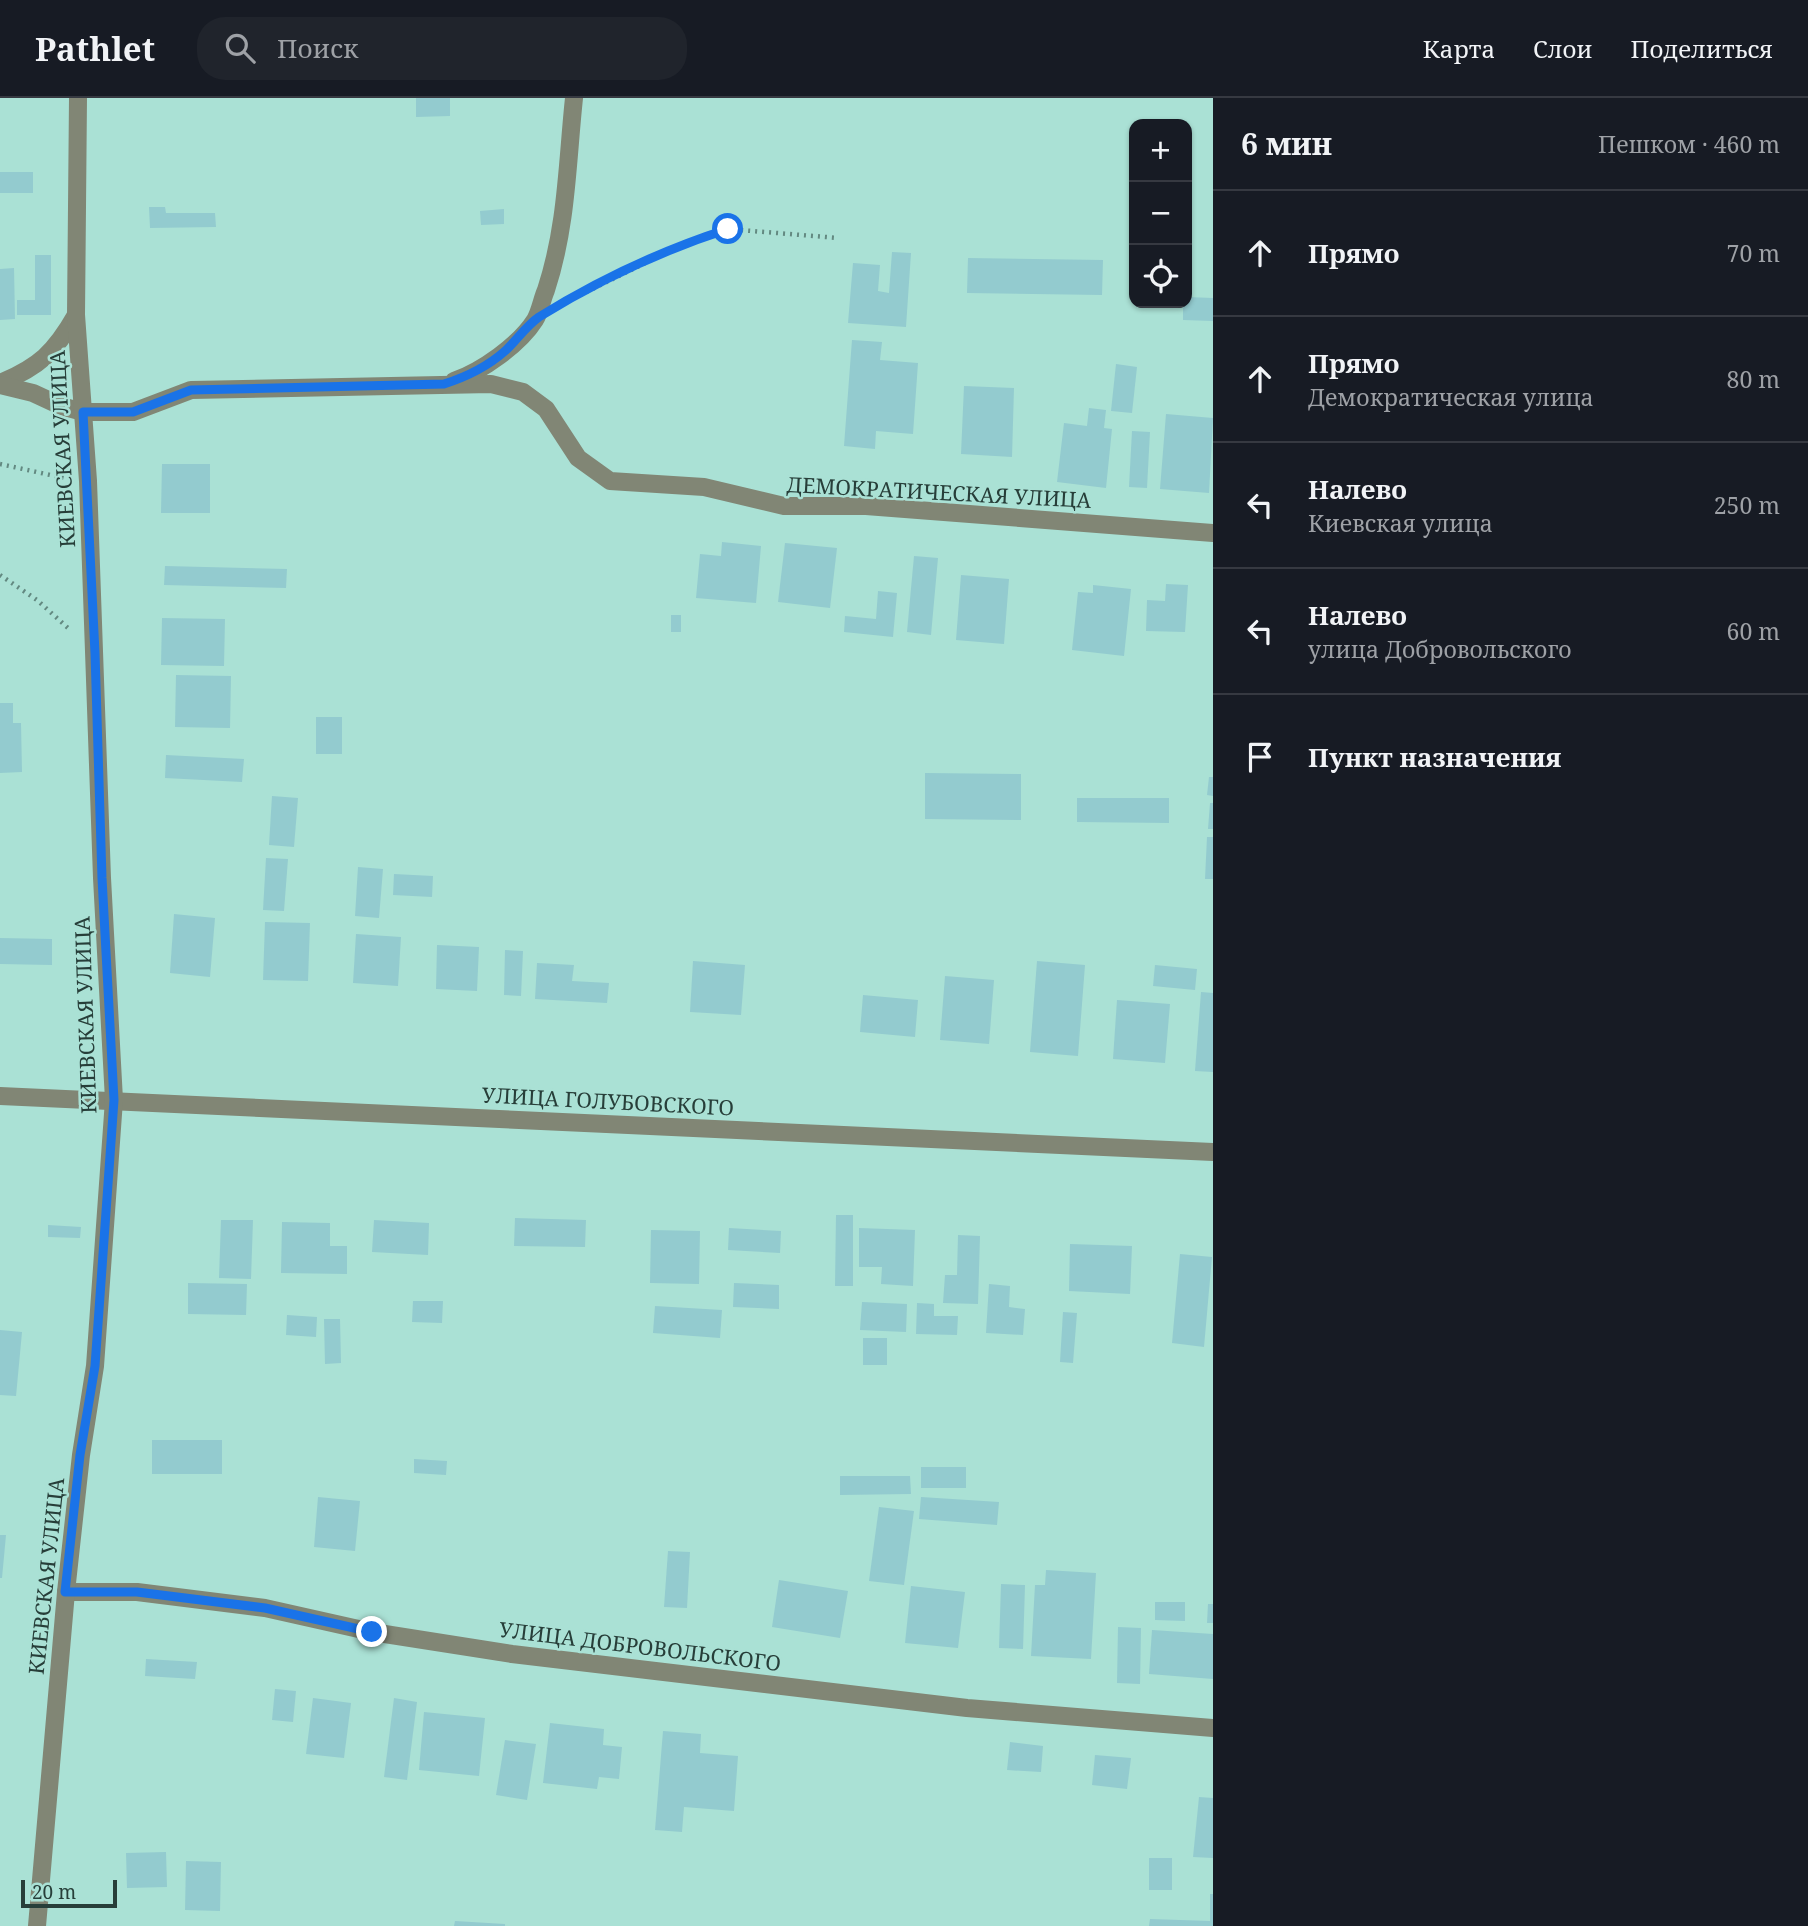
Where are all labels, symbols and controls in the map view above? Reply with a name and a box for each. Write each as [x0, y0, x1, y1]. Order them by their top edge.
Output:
search box [197, 17, 687, 80]
text: Pathlet [35, 26, 155, 71]
icon: search [221, 29, 259, 67]
text: Поиск [277, 30, 358, 66]
text: Карта [1423, 32, 1495, 65]
text: Слои [1533, 32, 1593, 65]
text: Поделиться [1631, 32, 1773, 65]
map controls [1129, 119, 1192, 308]
button: + [1129, 119, 1192, 182]
text: 6 мин [1241, 123, 1332, 164]
text: Пешком · 460 m [1598, 128, 1780, 160]
button: − [1129, 182, 1192, 245]
route start [712, 213, 743, 244]
icon: ahead [1241, 234, 1279, 272]
text: Прямо [1308, 235, 1399, 271]
text: 70 m [1727, 237, 1780, 269]
button: locate [1129, 245, 1192, 308]
text: Прямо [1308, 345, 1399, 381]
street label: КИЕВСКАЯ УЛИЦА [43, 349, 81, 548]
icon: ahead [1241, 360, 1279, 398]
text: 80 m [1727, 363, 1780, 395]
text: Демократическая улица [1308, 381, 1594, 413]
street label: ДЕМОКРАТИЧЕСКАЯ УЛИЦА [786, 470, 1092, 514]
text: Налево [1308, 471, 1407, 507]
icon: left [1241, 486, 1279, 524]
text: 250 m [1714, 489, 1780, 521]
text: Киевская улица [1308, 507, 1493, 539]
text: Налево [1308, 597, 1407, 633]
icon: left [1241, 612, 1279, 650]
text: 60 m [1727, 615, 1780, 647]
text: улица Добровольского [1308, 633, 1572, 665]
icon: arrive [1241, 738, 1279, 776]
text: Пункт назначения [1308, 739, 1561, 775]
street label: КИЕВСКАЯ УЛИЦА [68, 916, 102, 1114]
street label: УЛИЦА ГОЛУБОВСКОГО [481, 1080, 735, 1122]
street label: КИЕВСКАЯ УЛИЦА [22, 1476, 70, 1676]
street label: УЛИЦА ДОБРОВОЛЬСКОГО [497, 1615, 783, 1677]
route end [356, 1616, 387, 1647]
scale bar [21, 1877, 117, 1909]
text: 20 m [32, 1879, 76, 1905]

